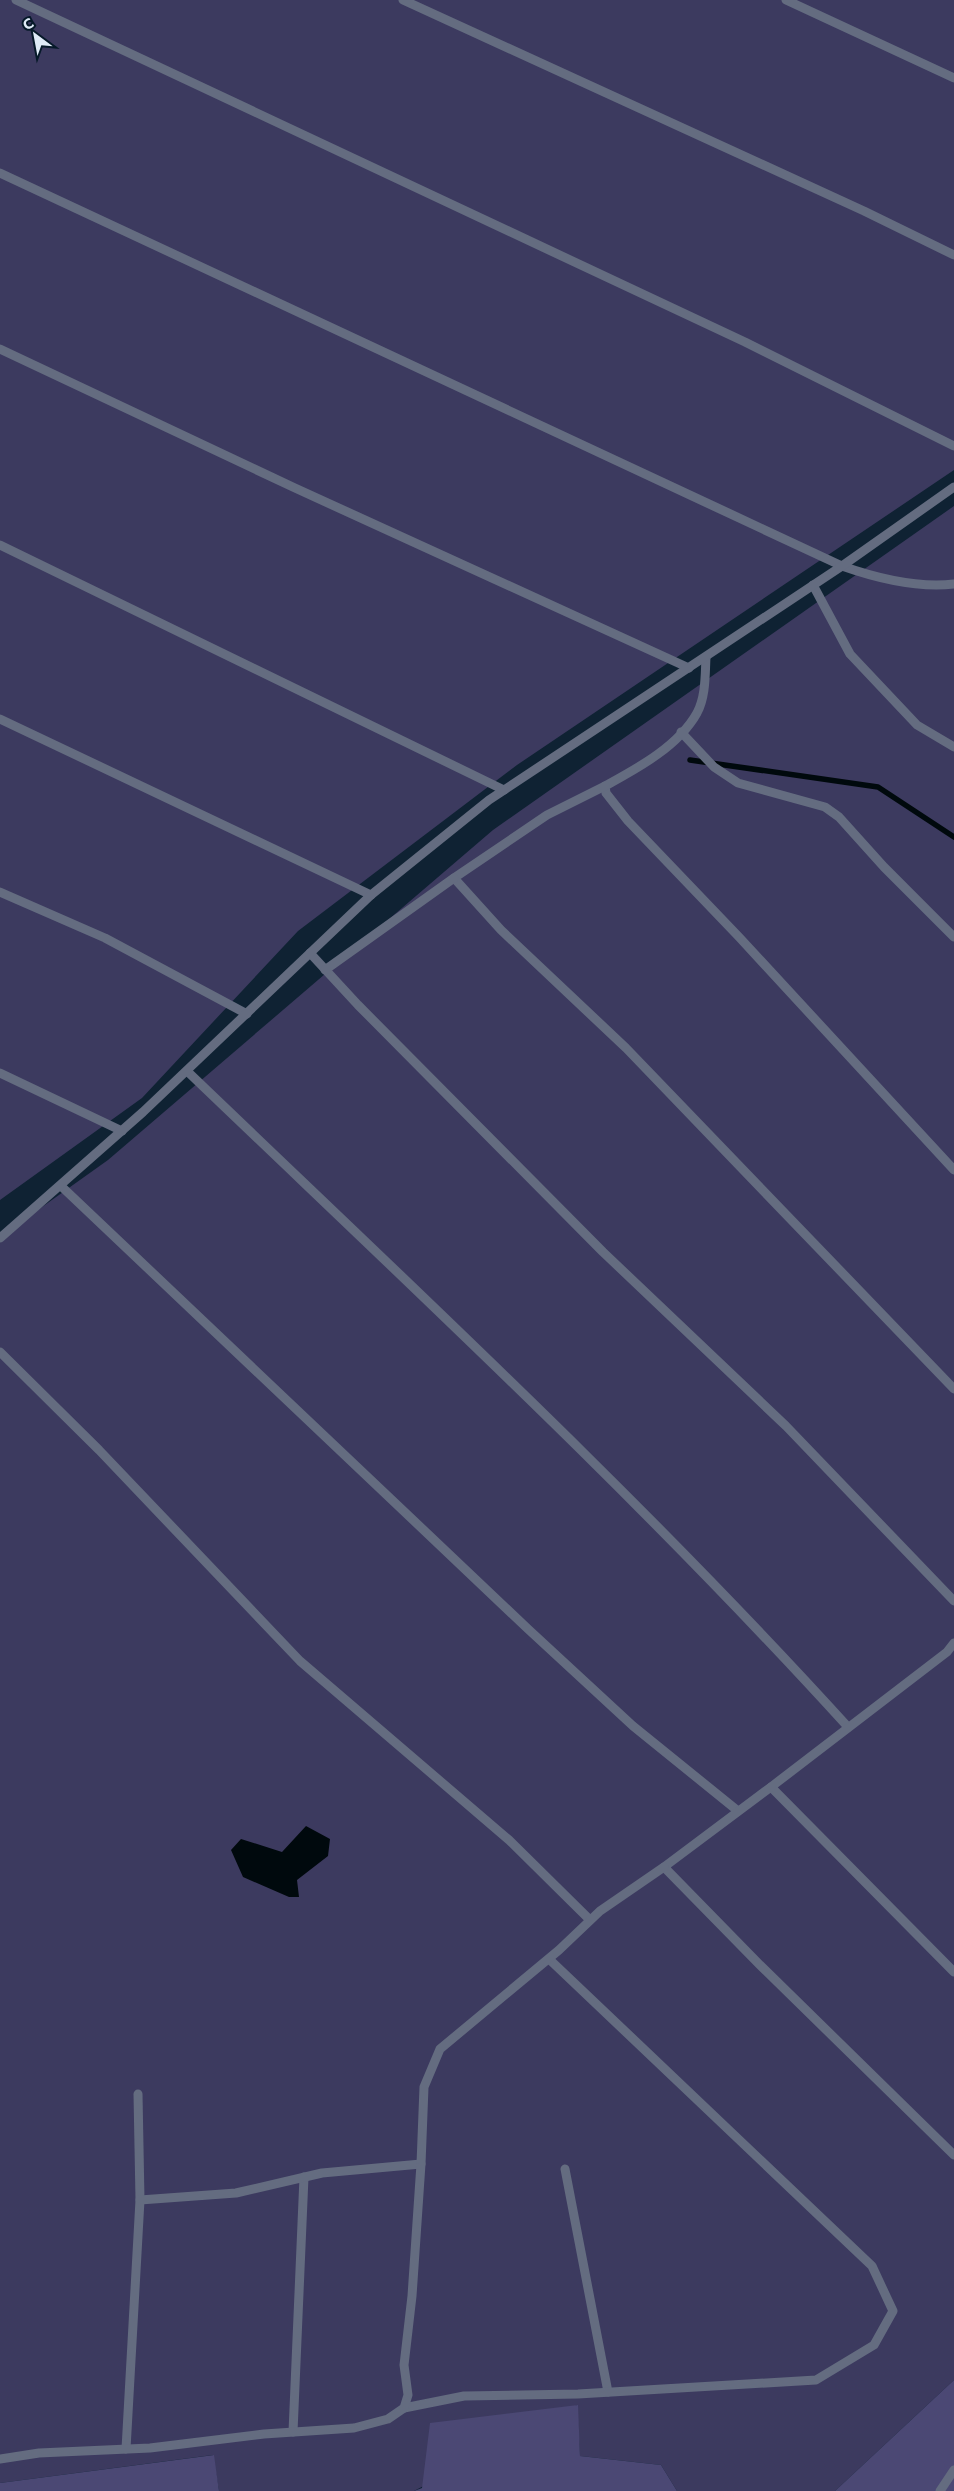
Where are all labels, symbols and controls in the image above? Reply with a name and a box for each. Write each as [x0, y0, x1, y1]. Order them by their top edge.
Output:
north arrow [10, 10, 60, 60]
text: С [19, 14, 36, 33]

